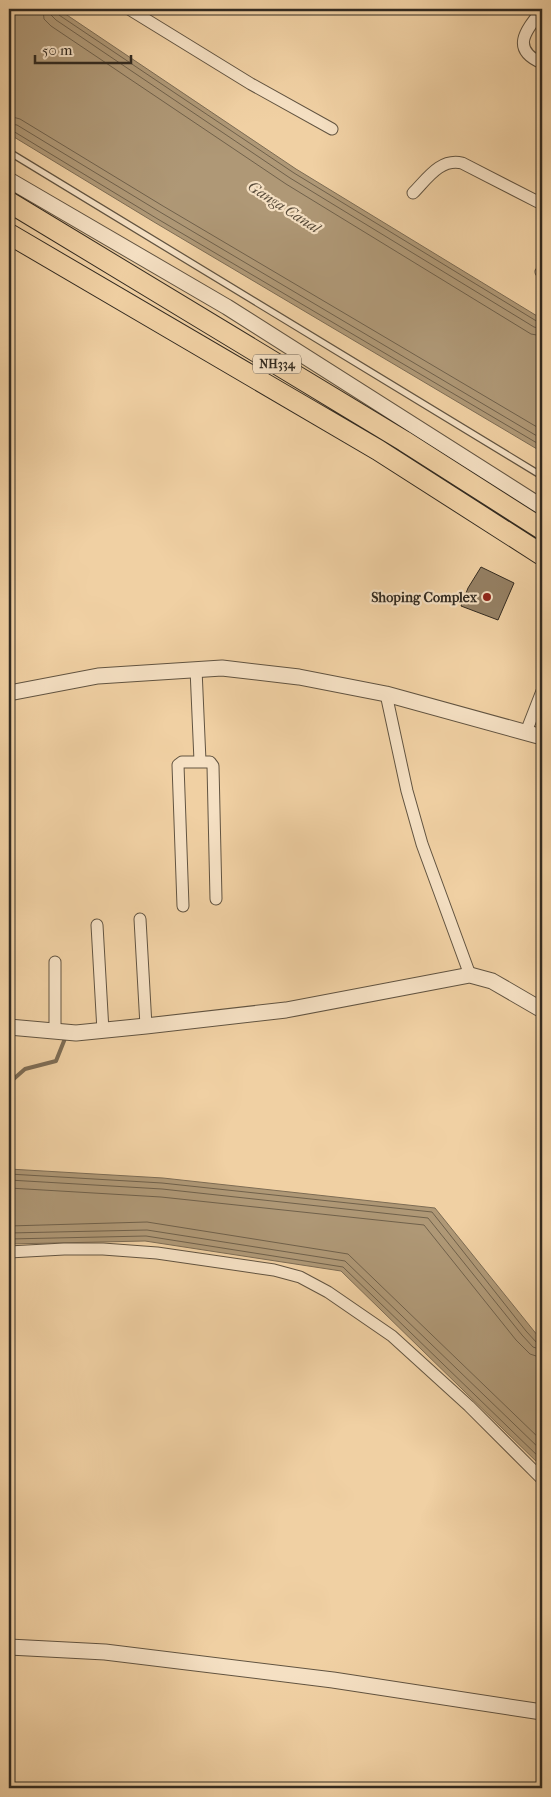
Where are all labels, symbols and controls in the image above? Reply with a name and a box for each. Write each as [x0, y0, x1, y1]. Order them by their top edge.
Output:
scale bar [35, 32, 131, 64]
text: 50 m [42, 41, 73, 59]
water label: Ganga Canal [245, 177, 325, 238]
road number: NH334 [253, 354, 301, 374]
place label: Shoping Complex [371, 589, 478, 606]
marker: Shoping Complex [481, 591, 493, 603]

